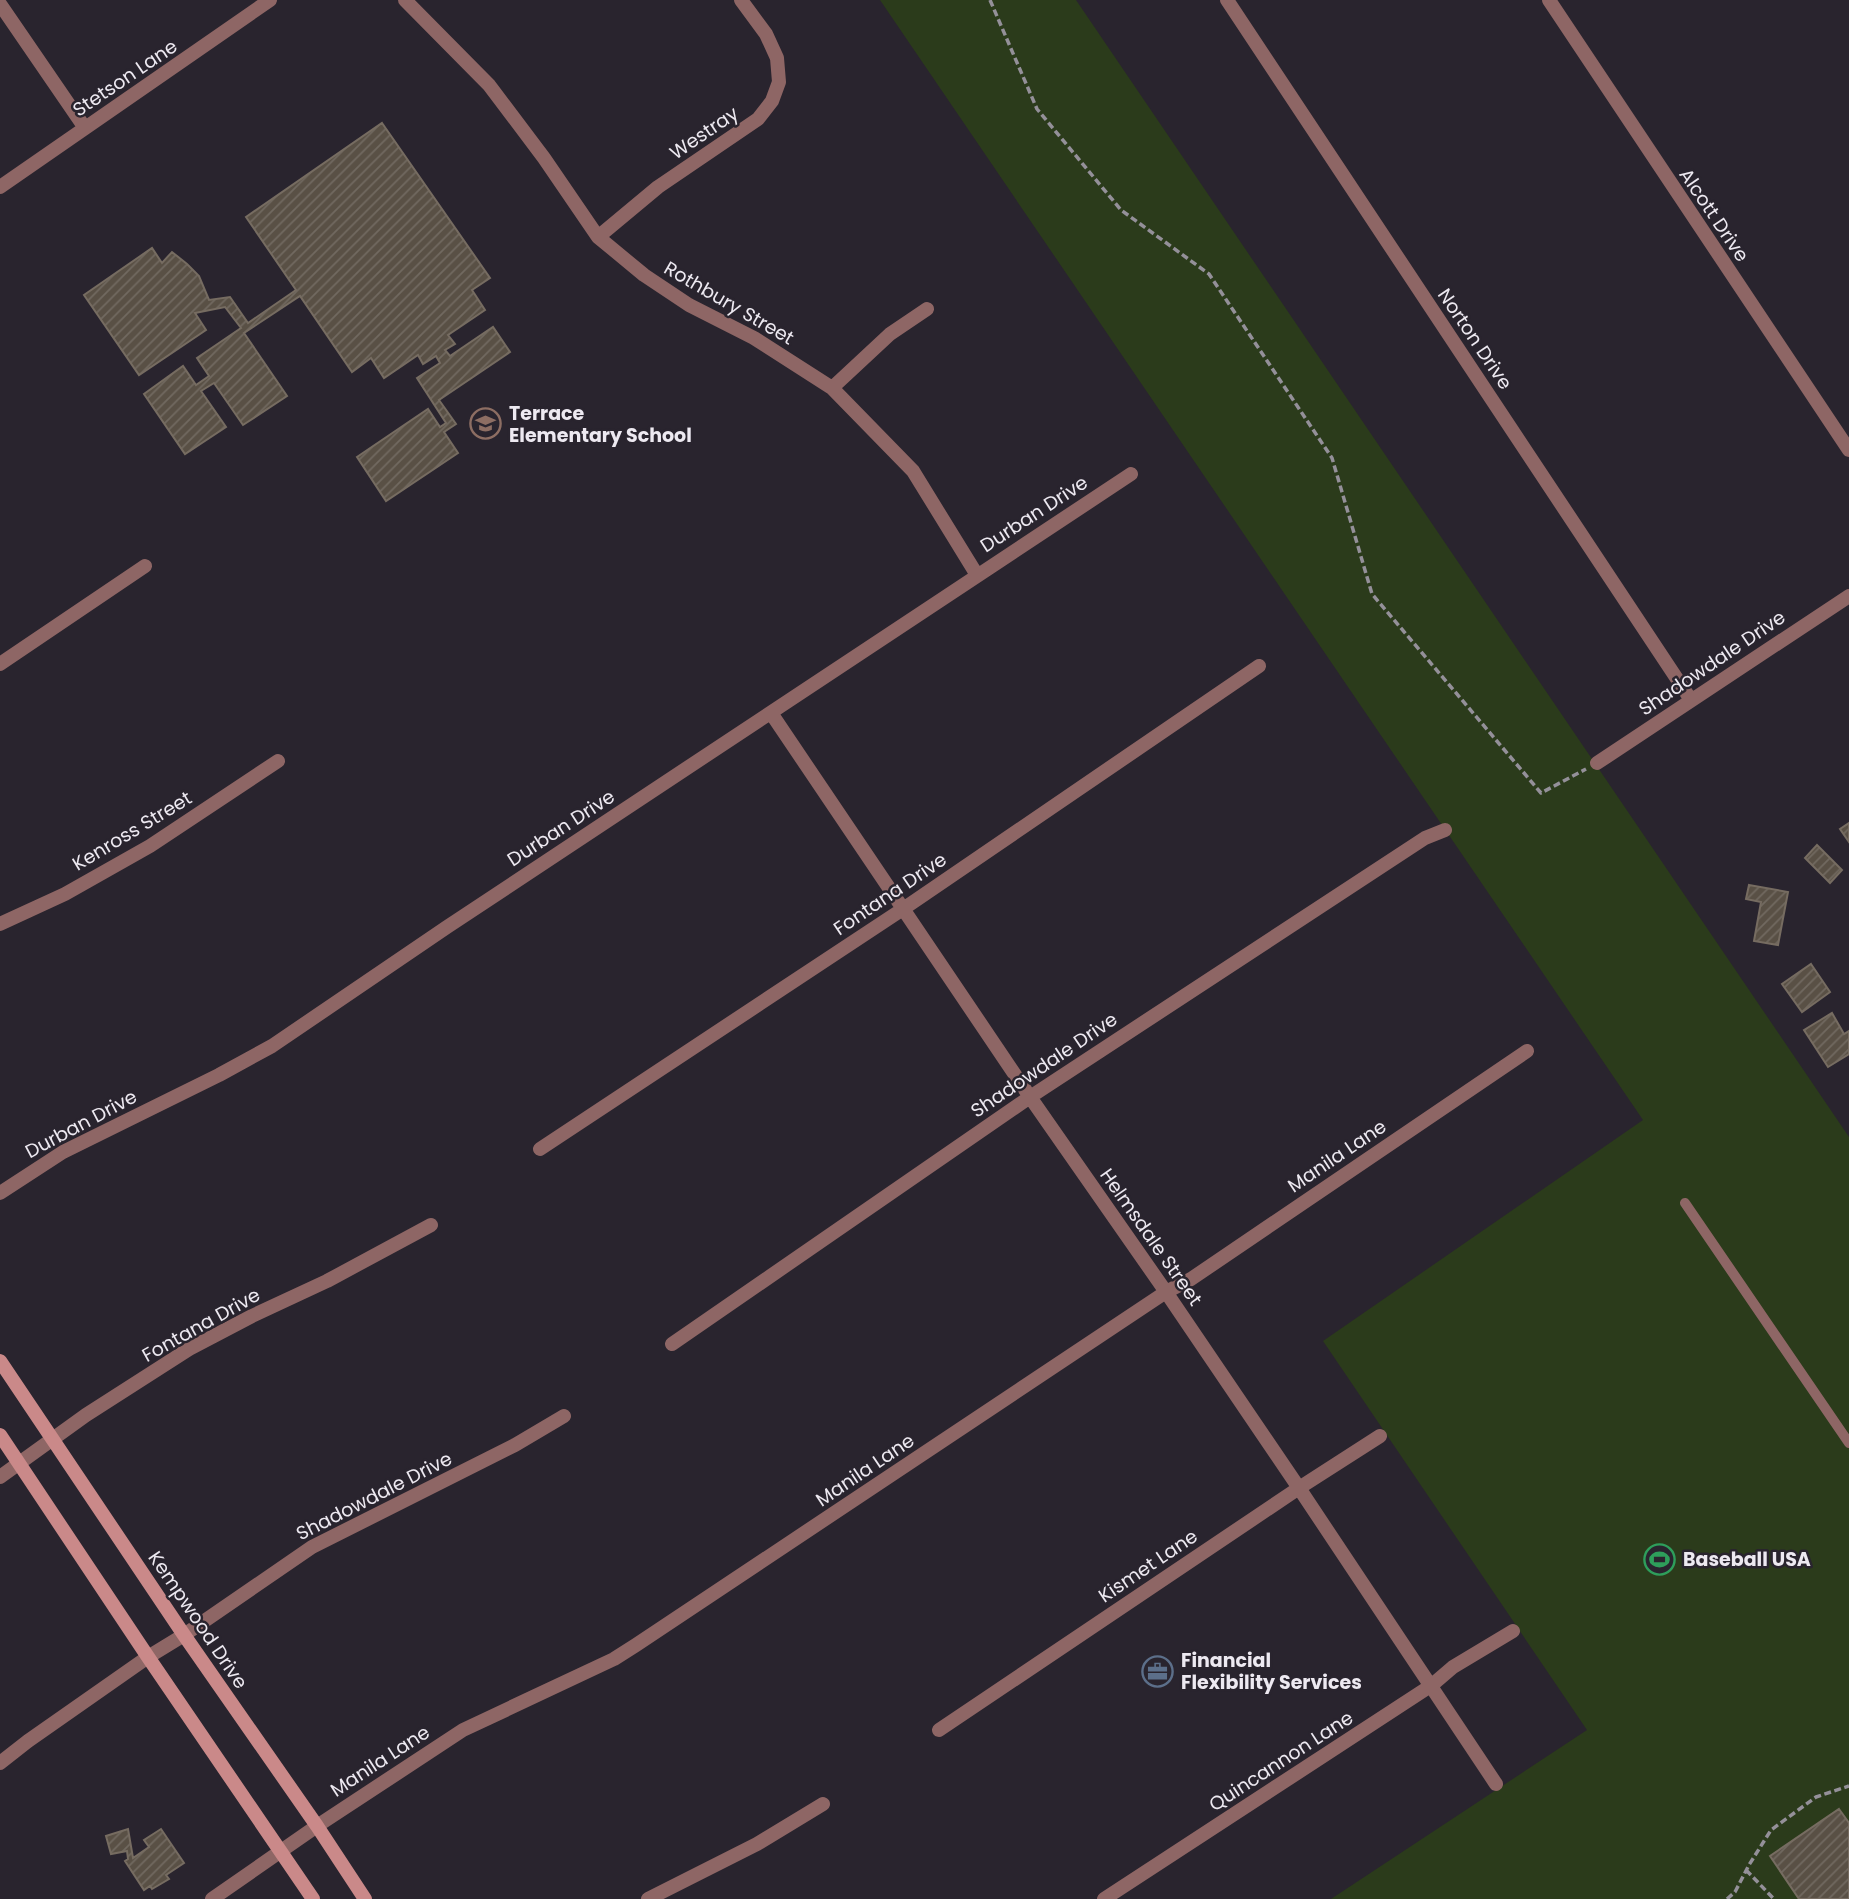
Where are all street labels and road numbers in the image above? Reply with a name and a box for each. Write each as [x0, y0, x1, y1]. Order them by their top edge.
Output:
street label: Stetson Lane [67, 33, 183, 123]
street label: Westray [664, 100, 744, 166]
street label: Alcott Drive [1673, 163, 1755, 267]
street label: Rothbury Street [659, 255, 799, 351]
street label: Norton Drive [1431, 283, 1519, 395]
street label: Durban Drive [975, 469, 1093, 559]
street label: Shadowdale Drive [1633, 604, 1791, 722]
street label: Durban Drive [502, 783, 620, 873]
street label: Kenross Street [67, 785, 197, 877]
street label: Fontana Drive [828, 846, 952, 942]
street label: Shadowdale Drive [965, 1006, 1123, 1124]
street label: Durban Drive [20, 1083, 142, 1165]
street label: Manila Lane [1282, 1113, 1392, 1199]
street label: Helmsdale Street [1093, 1163, 1209, 1311]
street label: Fontana Drive [137, 1281, 265, 1369]
street label: Manila Lane [810, 1427, 920, 1513]
street label: Shadowdale Drive [291, 1445, 457, 1547]
street label: Kismet Lane [1093, 1523, 1203, 1609]
street label: Kempwood Drive [142, 1546, 254, 1694]
street label: Quincannon Lane [1204, 1704, 1358, 1818]
street label: Manila Lane [325, 1719, 435, 1803]

